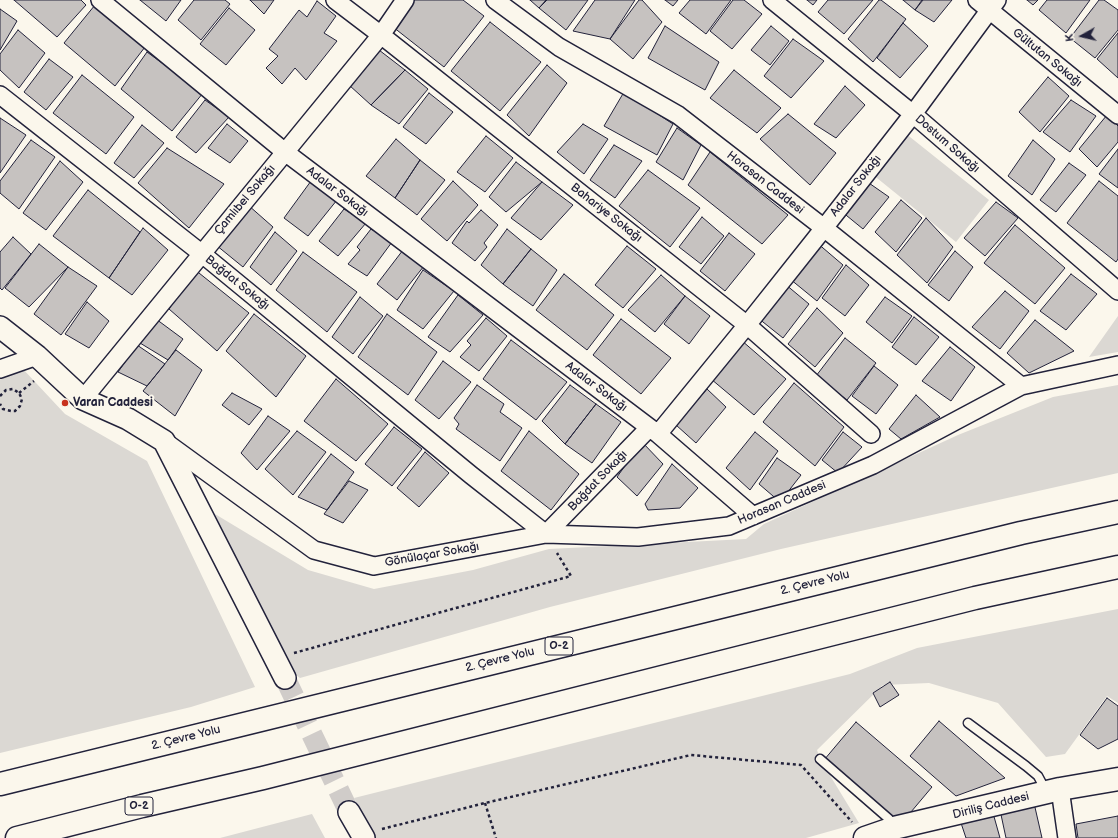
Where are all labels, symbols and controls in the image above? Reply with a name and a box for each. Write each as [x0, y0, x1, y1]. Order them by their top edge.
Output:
north arrow [1062, 16, 1102, 56]
street label: Gültutan Sokağı [1009, 26, 1085, 90]
text: K [1063, 33, 1077, 42]
street label: Dostum Sokağı [912, 112, 982, 176]
street label: Horasan Caddesi [723, 148, 807, 218]
street label: Adalar Sokağı [828, 152, 884, 220]
street label: Çamlıbel Sokağı [212, 162, 278, 238]
street label: Adalar Sokağı [303, 164, 371, 220]
street label: Bahariye Sokağı [567, 181, 645, 245]
street label: Bağdat Sokağı [202, 253, 272, 313]
street label: Adalar Sokağı [562, 359, 630, 415]
place label: Varan Caddesi [73, 396, 153, 410]
marker: Varan Caddesi [60, 398, 70, 408]
street label: Bağdat Sokağı [565, 448, 631, 514]
street label: Horasan Caddesi [736, 478, 828, 528]
street label: Gönülaçar Sokağı [384, 540, 480, 570]
street label: 2. Çevre Yolu [779, 567, 851, 599]
road number: O-2 [545, 637, 573, 655]
street label: 2. Çevre Yolu [464, 644, 536, 676]
street label: 2. Çevre Yolu [150, 722, 222, 754]
street label: Diriliş Caddesi [951, 790, 1031, 822]
road number: O-2 [125, 797, 153, 815]

